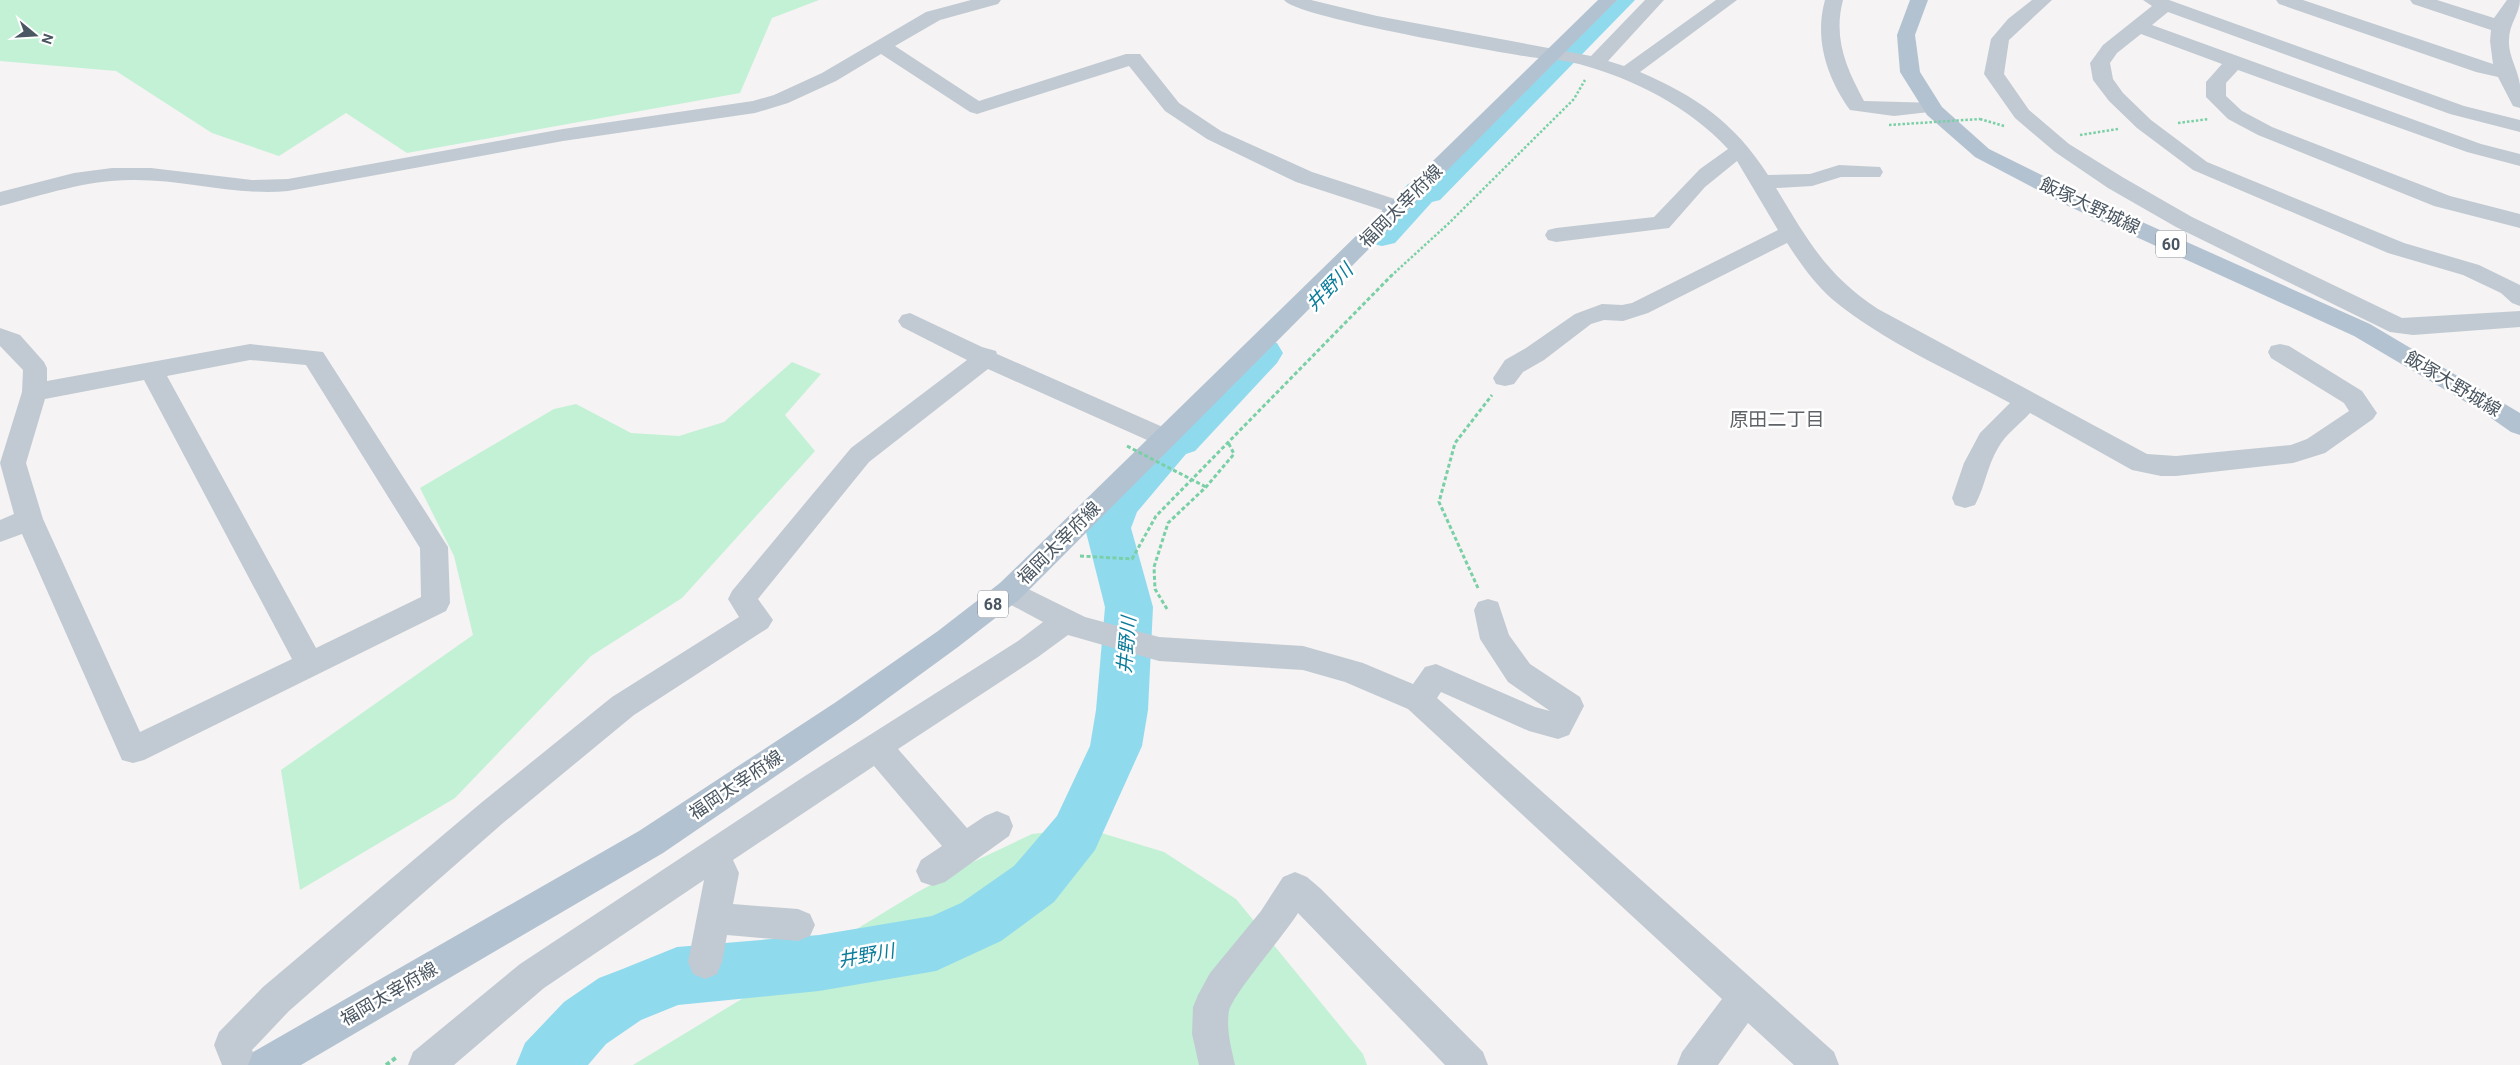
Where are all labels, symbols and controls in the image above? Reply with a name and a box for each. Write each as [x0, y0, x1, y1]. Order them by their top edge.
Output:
north arrow [10, 10, 60, 60]
text: N [38, 32, 57, 46]
street label: 福岡太宰府線 [1355, 160, 1446, 251]
street label: 飯塚大野城線 [2037, 173, 2144, 238]
road number: 60 [2156, 230, 2186, 258]
water label: 井野川 [1301, 257, 1359, 316]
street label: 飯塚大野城線 [2402, 347, 2505, 420]
district label: 原田二丁目 [1729, 408, 1825, 431]
street label: 福岡太宰府線 [1013, 497, 1104, 588]
road number: 68 [978, 590, 1008, 618]
water label: 井野川 [1113, 614, 1141, 674]
street label: 福岡太宰府線 [685, 746, 786, 823]
water label: 井野川 [836, 939, 898, 972]
street label: 福岡太宰府線 [337, 957, 441, 1030]

